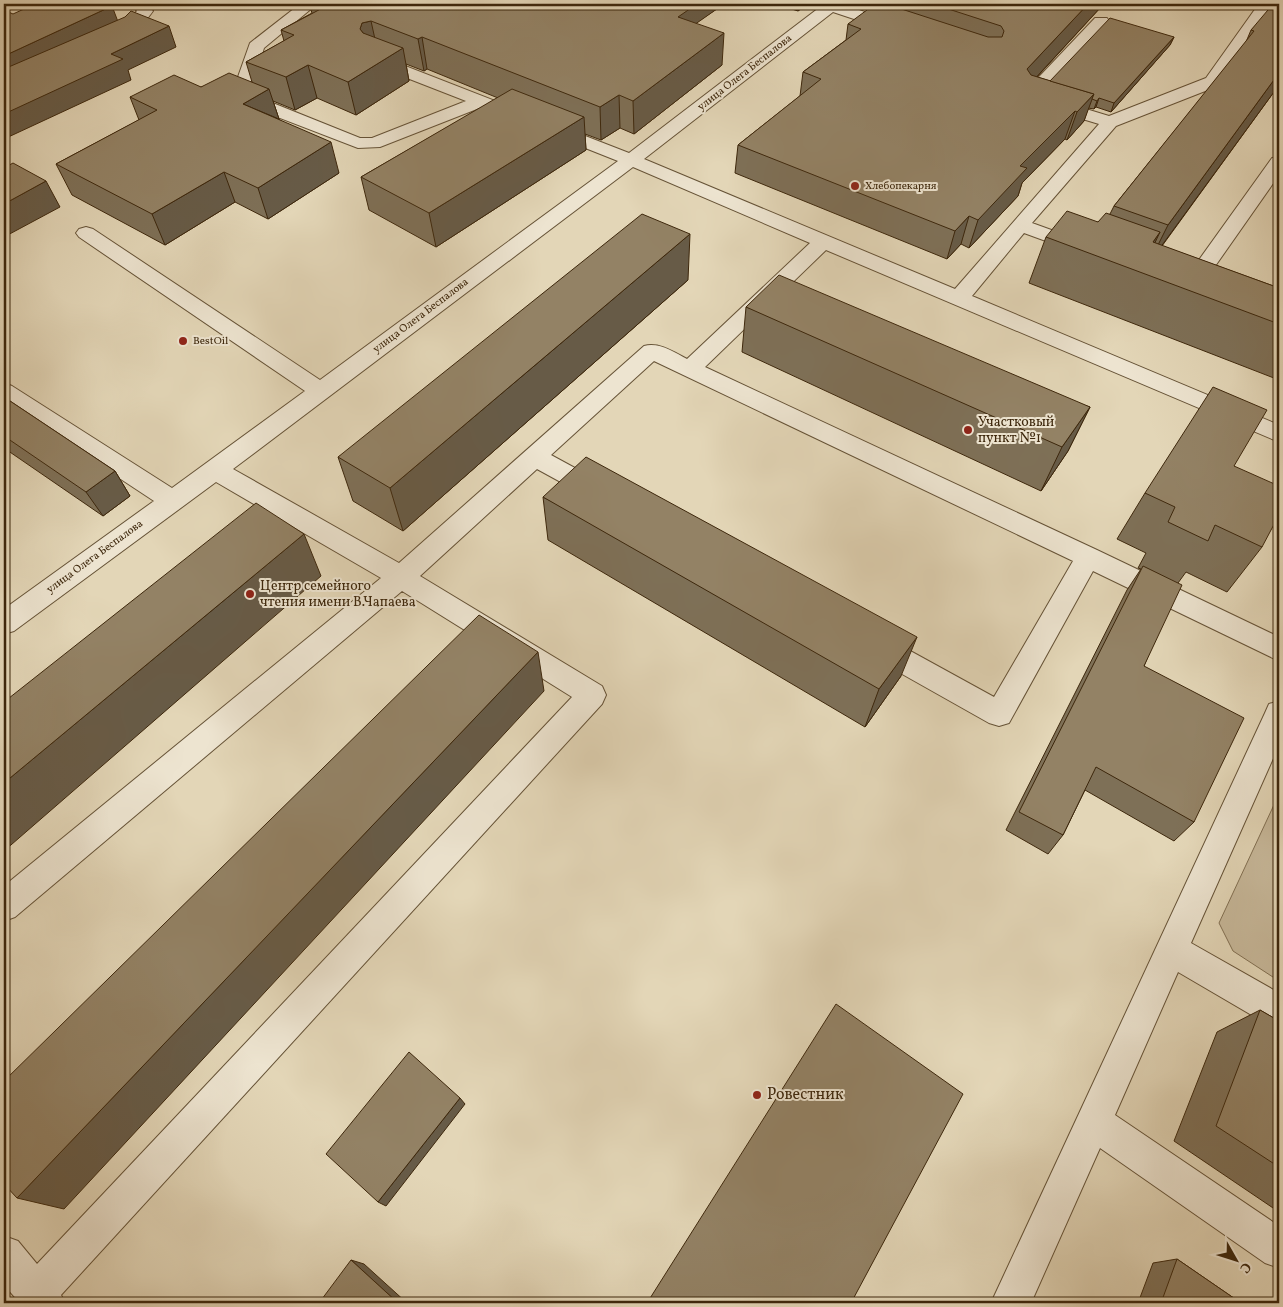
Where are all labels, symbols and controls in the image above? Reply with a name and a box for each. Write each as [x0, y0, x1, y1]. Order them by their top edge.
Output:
street label: улица Олега Беспалова [695, 31, 796, 115]
place label: Хлебопекарня [865, 179, 937, 194]
marker: Хлебопекарня [849, 180, 861, 192]
street label: улица Олега Беспалова [370, 275, 472, 357]
place label: BestOil [193, 334, 228, 349]
marker: BestOil [177, 335, 189, 347]
place label: Участковый пункт №1 [978, 413, 1055, 448]
marker: Участковый пункт №1 [962, 424, 974, 436]
street label: улица Олега Беспалова [44, 516, 147, 597]
place label: Центр семейного чтения имени В.Чапаева [260, 577, 416, 612]
marker: Центр семейного чтения имени В.Чапаева [244, 588, 256, 600]
place label: Ровестник [767, 1084, 844, 1106]
marker: Ровестник [751, 1089, 763, 1101]
north arrow [1210, 1234, 1260, 1284]
text: С [1235, 1258, 1255, 1277]

